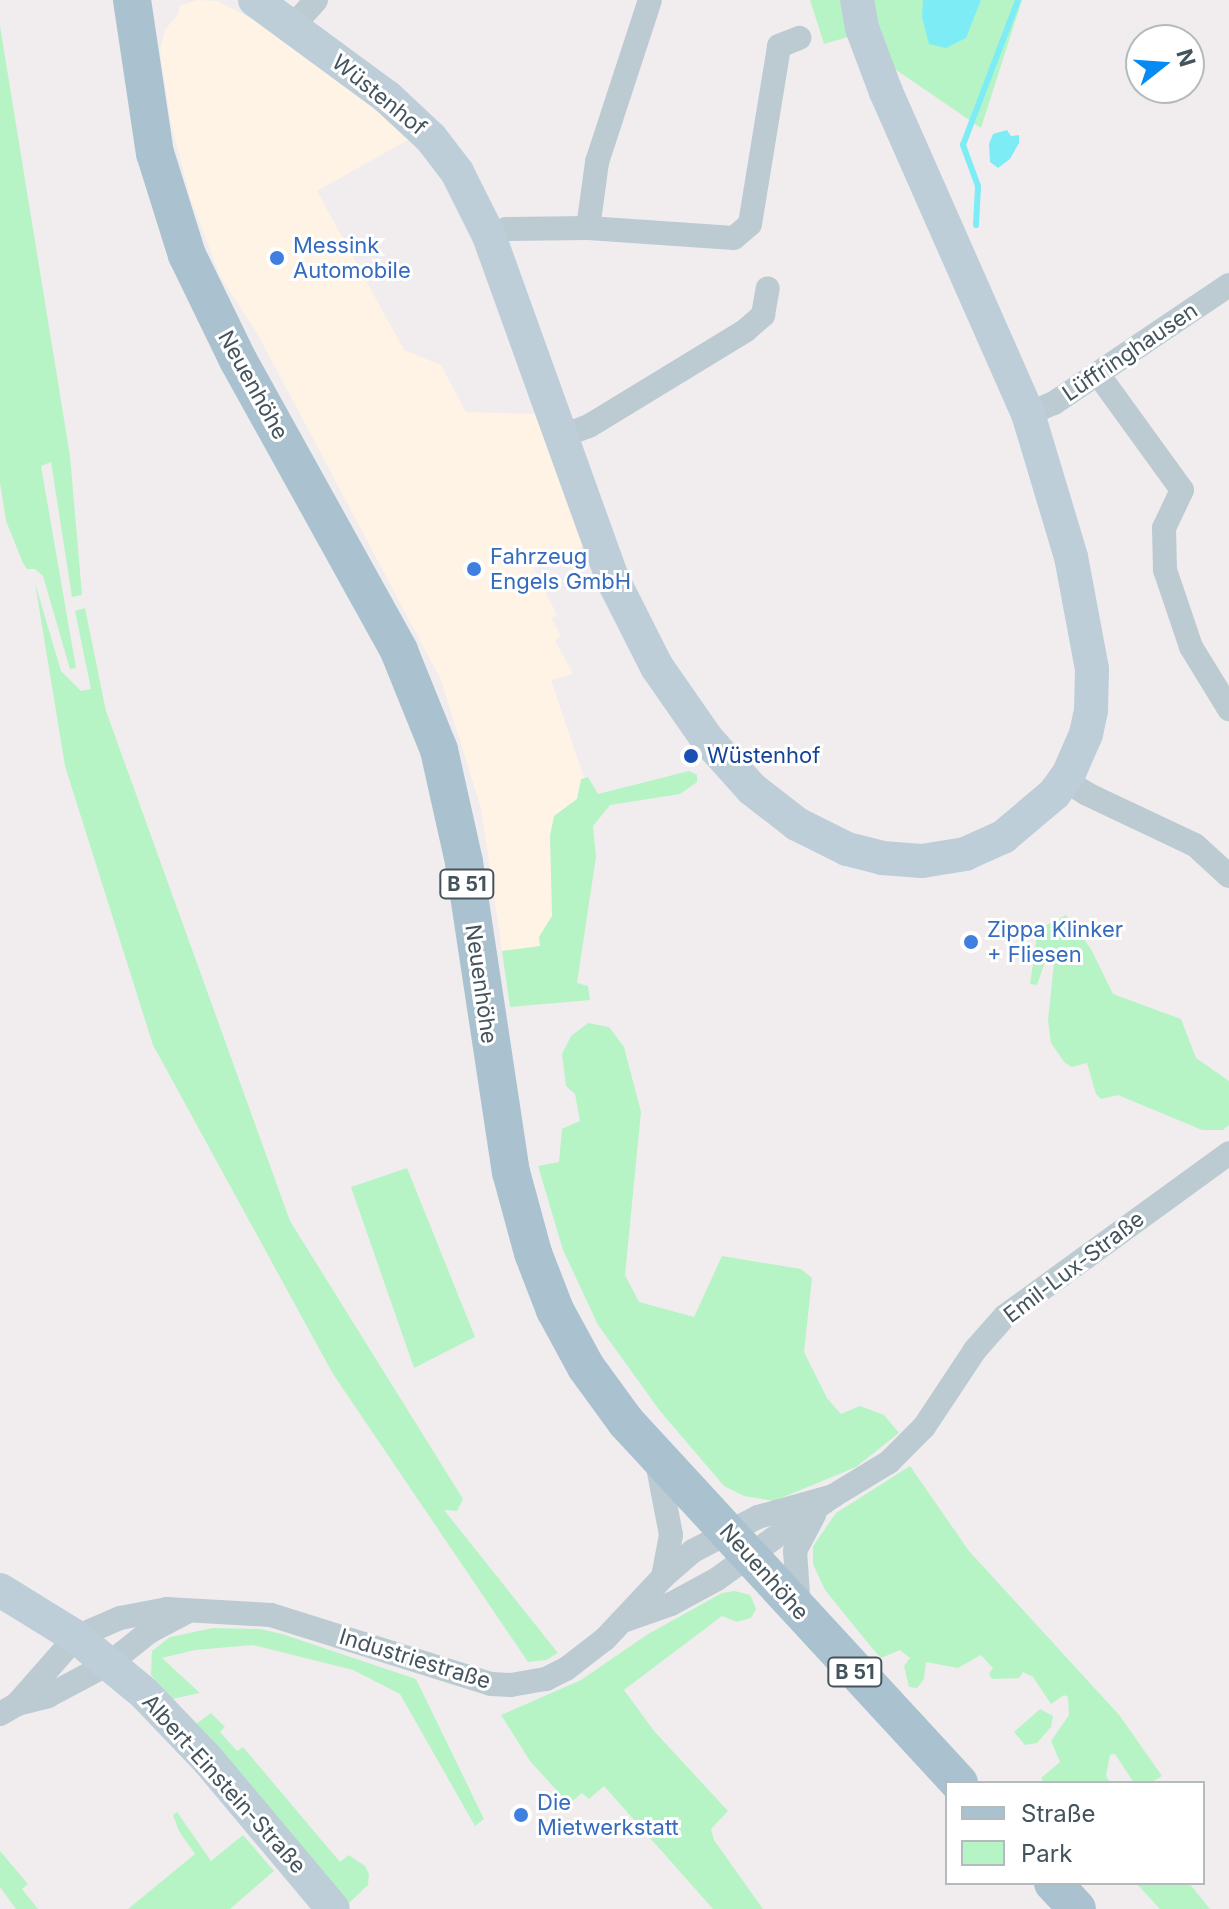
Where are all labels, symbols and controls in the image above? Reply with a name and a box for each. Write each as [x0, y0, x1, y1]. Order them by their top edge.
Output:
north arrow [1125, 24, 1205, 104]
text: N [1171, 46, 1201, 69]
street label: Wüstenhof [327, 49, 431, 141]
place label: Messink Automobile [293, 232, 411, 284]
marker: Messink Automobile [268, 249, 286, 267]
street label: Lüffringhausen [1057, 297, 1203, 407]
street label: Neuenhöhe [212, 326, 294, 444]
place label: Fahrzeug Engels GmbH [490, 543, 631, 594]
marker: Fahrzeug Engels GmbH [465, 560, 483, 578]
place label: Wüstenhof [707, 743, 820, 769]
marker: Wüstenhof [682, 747, 700, 765]
road number: B 51 [439, 868, 495, 900]
place label: Zippa Klinker + Fliesen [987, 916, 1123, 968]
street label: Neuenhöhe [460, 923, 502, 1045]
marker: Zippa Klinker + Fliesen [962, 933, 980, 951]
street label: Emil-Lux-Straße [999, 1206, 1149, 1328]
street label: Neuenhöhe [714, 1518, 814, 1626]
street label: Industriestraße [336, 1623, 494, 1695]
road number: B 51 [827, 1656, 883, 1688]
street label: Albert-Einstein-Straße [137, 1689, 311, 1879]
legend [945, 1781, 1205, 1885]
place label: Die Mietwerkstatt [537, 1789, 679, 1840]
text: Straße [1021, 1799, 1096, 1828]
marker: Die Mietwerkstatt [512, 1806, 530, 1824]
text: Park [1021, 1839, 1072, 1868]

